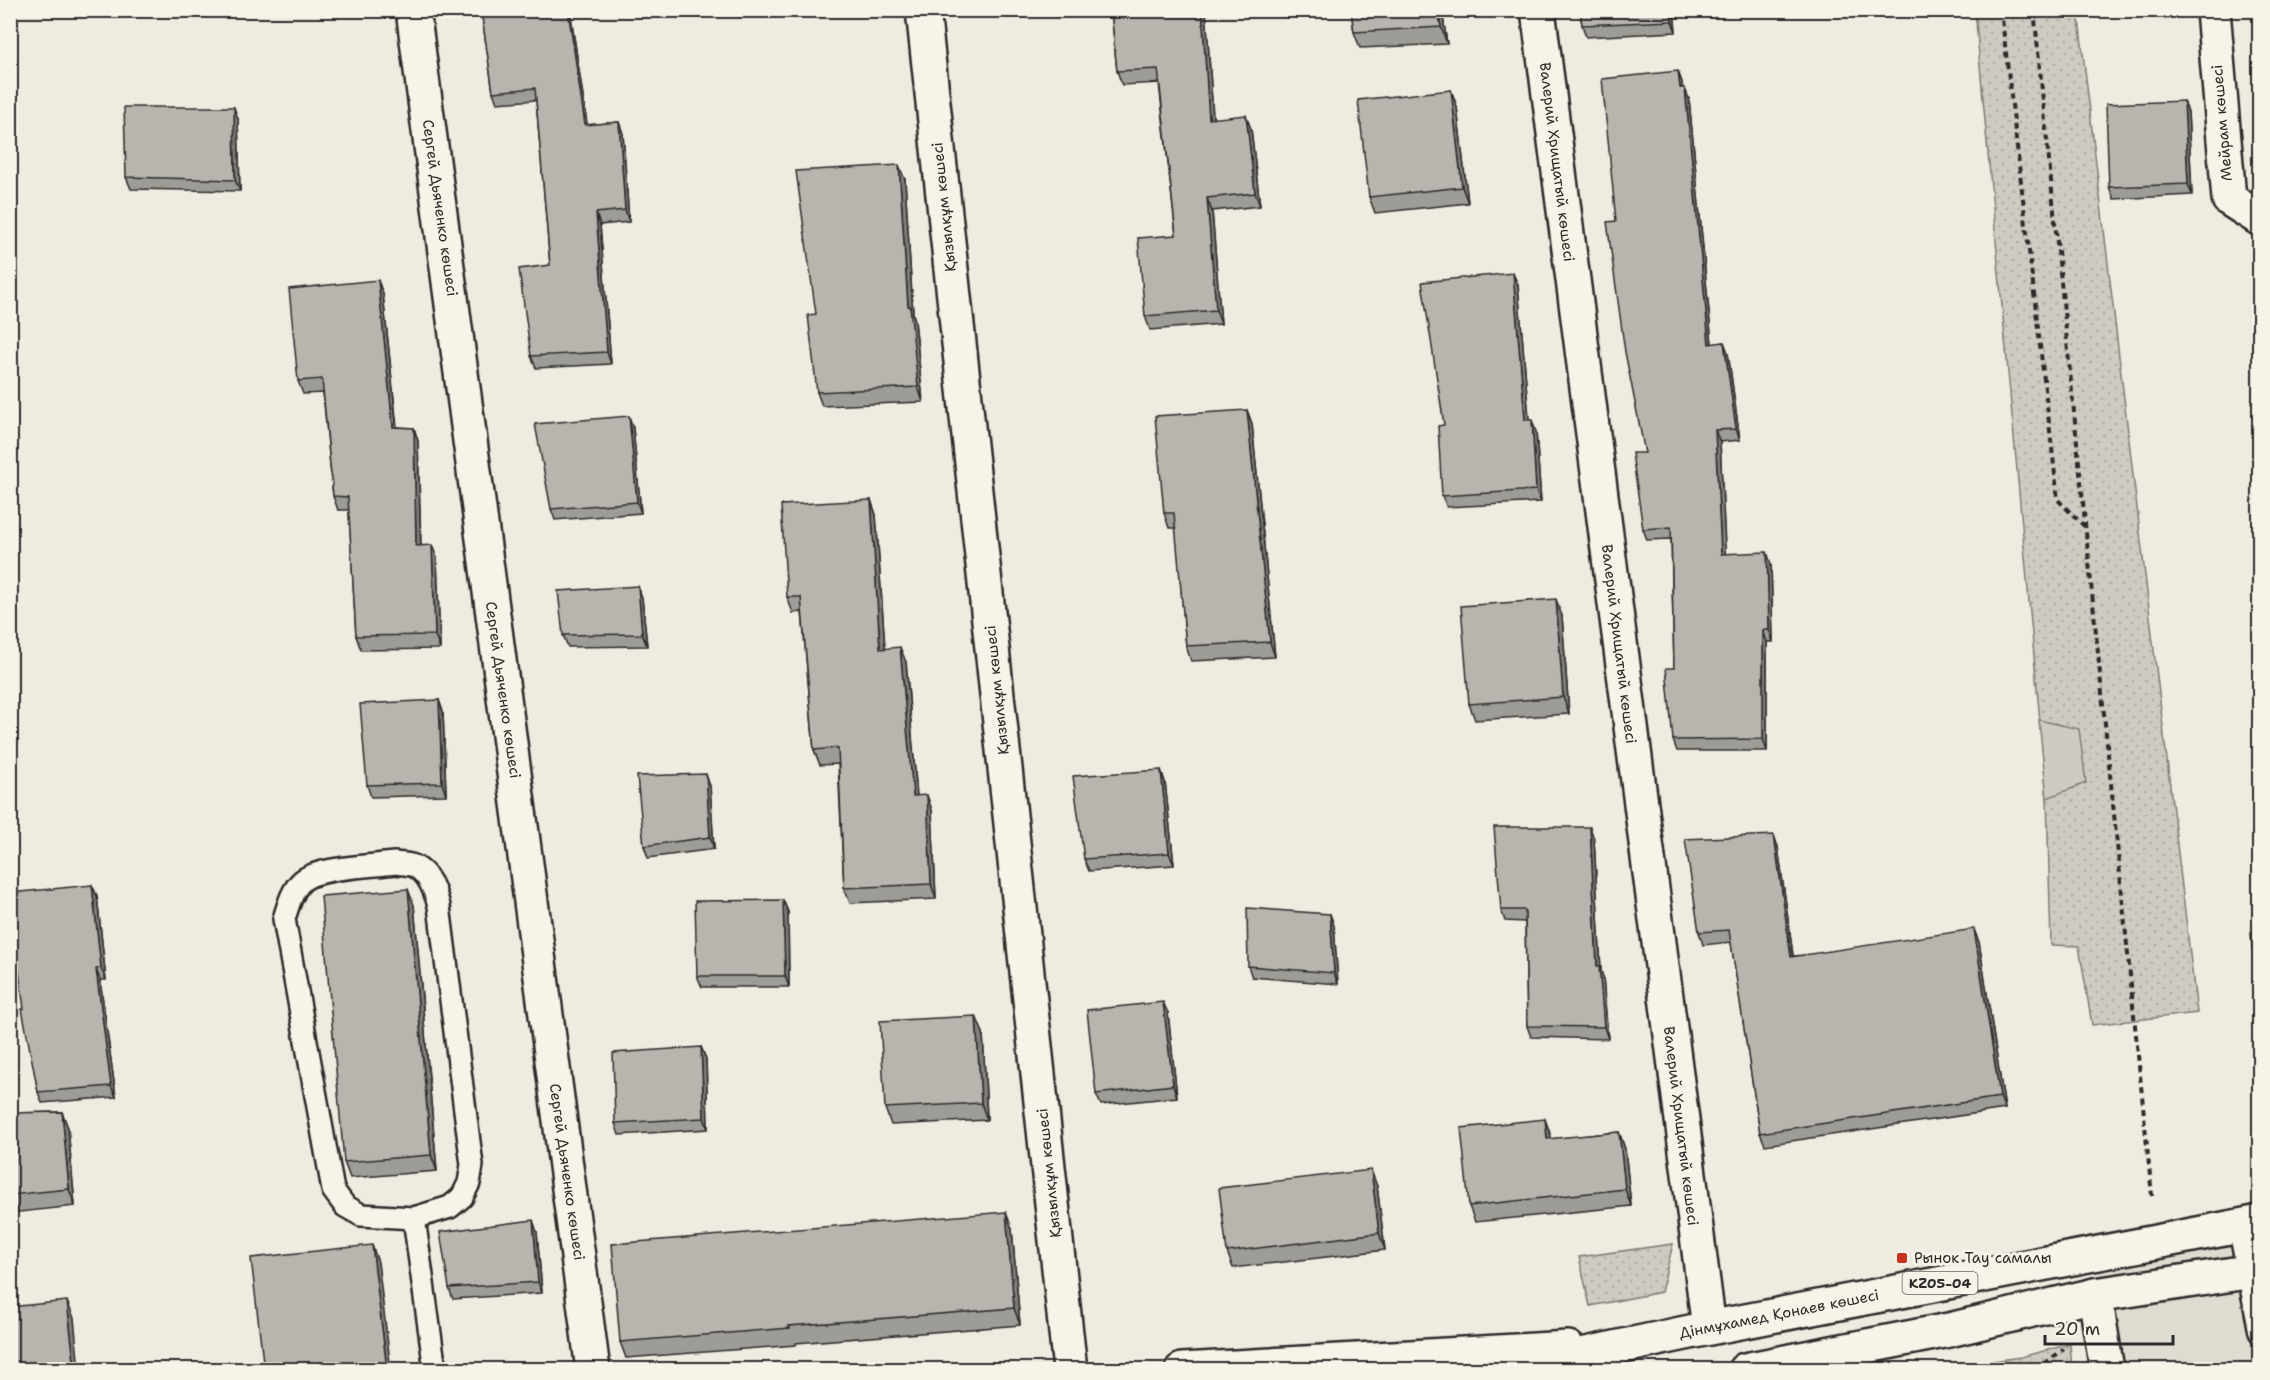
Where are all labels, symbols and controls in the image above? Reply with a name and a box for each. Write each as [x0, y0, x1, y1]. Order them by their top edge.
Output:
street label: Валерий Хрищатый көшесі [1535, 61, 1579, 263]
street label: Мейрам көшесі [2207, 64, 2237, 182]
street label: Сергей Дьяченко көшесі [418, 118, 462, 298]
street label: Қызылқұм көшесі [927, 141, 961, 273]
street label: Валерий Хрищатый көшесі [1597, 543, 1641, 745]
street label: Сергей Дьяченко көшесі [481, 600, 525, 780]
street label: Қызылқұм көшесі [980, 624, 1014, 756]
street label: Валерий Хрищатый көшесі [1659, 1025, 1703, 1227]
street label: Сергей Дьяченко көшесі [545, 1082, 589, 1262]
street label: Қызылқұм көшесі [1032, 1107, 1066, 1239]
place label: Рынок Тау самалы [1914, 1248, 2052, 1268]
marker: Рынок Тау самалы [1895, 1251, 1909, 1265]
road number: KZ05-04 [1902, 1272, 1978, 1294]
street label: Дінмұхамед Қонаев көшесі [1677, 1285, 1881, 1343]
scale bar [2045, 1308, 2172, 1346]
text: 20 m [2054, 1317, 2100, 1341]

